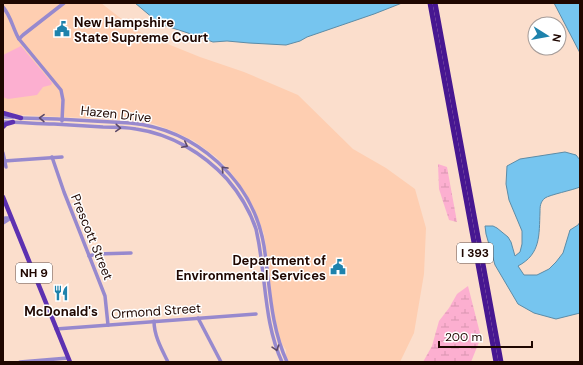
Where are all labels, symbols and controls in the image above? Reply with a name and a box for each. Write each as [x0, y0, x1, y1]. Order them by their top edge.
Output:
place label: New Hampshire State Supreme Court [74, 14, 208, 46]
north arrow [527, 16, 567, 56]
public building icon: New Hampshire State Supreme Court [53, 20, 71, 38]
text: N [549, 33, 564, 43]
street label: Hazen Drive [80, 102, 152, 126]
one-way arrow [39, 114, 45, 123]
one-way arrow [115, 123, 121, 132]
one-way arrow [180, 141, 188, 148]
one-way arrow [221, 166, 229, 174]
street label: Prescott Street [67, 191, 117, 283]
road number: I 393 [457, 243, 493, 263]
place label: Department of Environmental Services [176, 252, 326, 284]
public building icon: Department of Environmental Services [329, 258, 347, 276]
road number: NH 9 [16, 263, 52, 283]
restaurant icon: McDonald's [52, 284, 70, 302]
street label: Ormond Street [110, 299, 202, 323]
place label: McDonald's [24, 303, 98, 320]
scale bar [439, 323, 532, 349]
text: 200 m [445, 329, 482, 345]
one-way arrow [272, 345, 280, 352]

